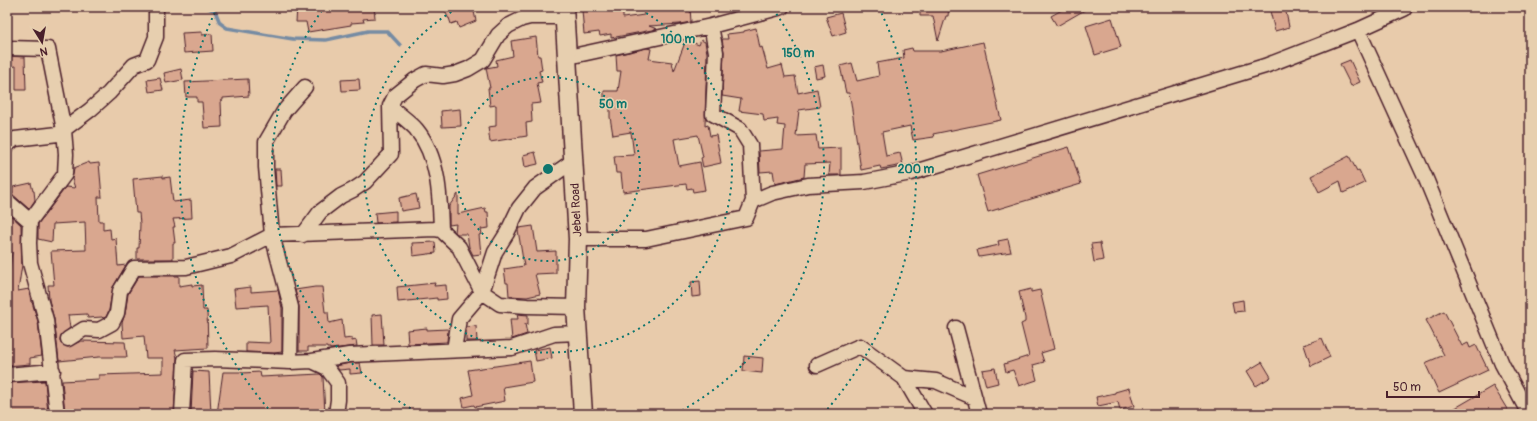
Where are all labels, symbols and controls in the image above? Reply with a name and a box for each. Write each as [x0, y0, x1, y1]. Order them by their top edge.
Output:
north arrow [22, 22, 62, 62]
text: 100 m [661, 32, 696, 47]
text: N [38, 44, 49, 59]
text: 150 m [782, 46, 815, 61]
text: 50 m [599, 97, 627, 112]
centre of rings [541, 162, 555, 176]
text: 200 m [898, 162, 935, 177]
street label: Jebel Road [568, 183, 585, 237]
scale bar [1387, 373, 1479, 399]
text: 50 m [1393, 380, 1421, 395]

